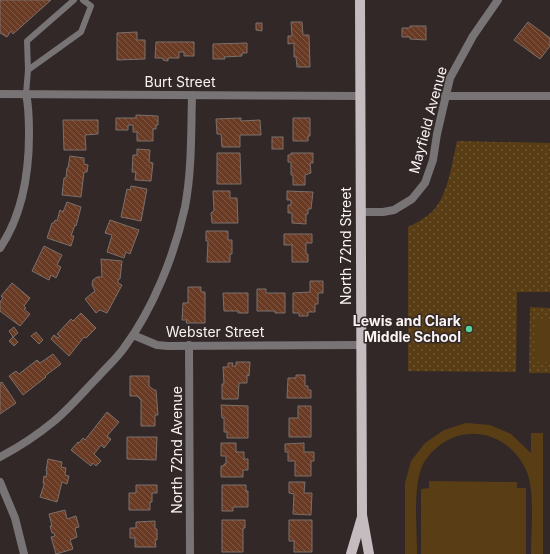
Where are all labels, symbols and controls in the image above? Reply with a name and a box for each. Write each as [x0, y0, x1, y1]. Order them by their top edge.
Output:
street label: Mayfield Avenue [405, 64, 450, 175]
street label: Burt Street [145, 73, 216, 90]
street label: North 72nd Street [337, 187, 354, 305]
place label: Lewis and Clark Middle School [353, 312, 462, 345]
street label: Webster Street [166, 323, 265, 340]
marker: Lewis and Clark Middle School [464, 324, 474, 334]
street label: North 72nd Avenue [168, 386, 185, 514]

